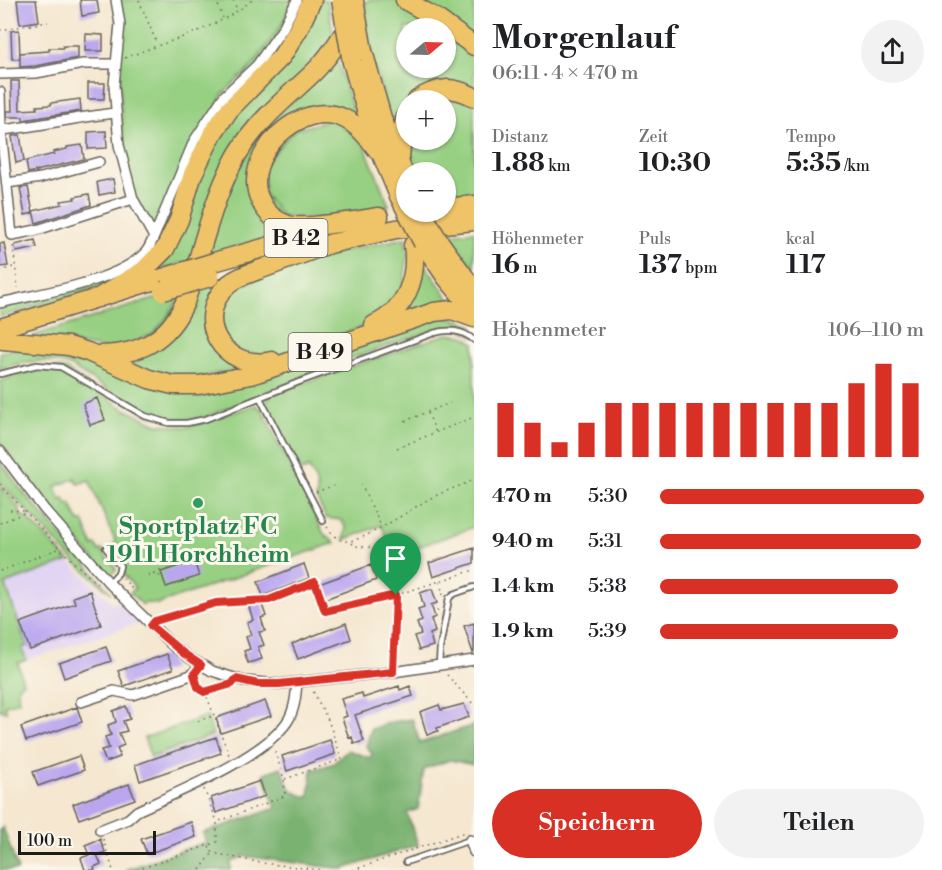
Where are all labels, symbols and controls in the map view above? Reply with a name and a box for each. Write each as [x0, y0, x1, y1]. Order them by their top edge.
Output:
north arrow [396, 18, 456, 78]
map controls [396, 18, 456, 222]
text: Morgenlauf [492, 18, 675, 59]
button: share [861, 20, 924, 83]
text: 06:11 · 4 × 470 m [492, 61, 639, 86]
button: + [396, 90, 456, 150]
text: Distanz [492, 127, 548, 147]
text: Zeit [639, 127, 668, 147]
text: Tempo [786, 127, 836, 147]
text: 1.88 [492, 147, 545, 179]
text: 10:30 [639, 147, 711, 179]
text: 5:35 [786, 147, 841, 179]
text: km [545, 156, 571, 176]
text: /km [841, 156, 870, 176]
button: − [396, 162, 456, 222]
road number: B 42 [264, 219, 328, 257]
text: Höhenmeter [492, 229, 584, 249]
text: Puls [639, 229, 671, 249]
text: kcal [786, 229, 815, 249]
text: 16 [492, 249, 520, 281]
text: 137 [639, 249, 682, 281]
text: 117 [786, 249, 826, 281]
text: m [520, 258, 537, 278]
text: bpm [682, 258, 718, 278]
text: Höhenmeter [492, 318, 606, 343]
text: 106–110 m [828, 318, 924, 343]
road number: B 49 [288, 333, 352, 371]
text: 470 m [492, 484, 552, 509]
text: 5:30 [588, 484, 628, 509]
marker: Sportplatz FC 1911 Horchheim [191, 496, 205, 510]
place label: Sportplatz FC 1911 Horchheim [106, 512, 290, 570]
text: 940 m [492, 529, 554, 554]
text: 5:31 [588, 529, 623, 554]
pin [370, 533, 421, 595]
icon: arrive [379, 542, 412, 575]
text: 1.4 km [492, 574, 554, 599]
text: 5:38 [588, 574, 627, 599]
text: 1.9 km [492, 619, 554, 644]
text: 5:39 [588, 619, 627, 644]
button: Speichern [492, 789, 702, 858]
button: Teilen [714, 789, 924, 858]
scale bar [18, 828, 156, 856]
text: 100 m [27, 831, 72, 851]

